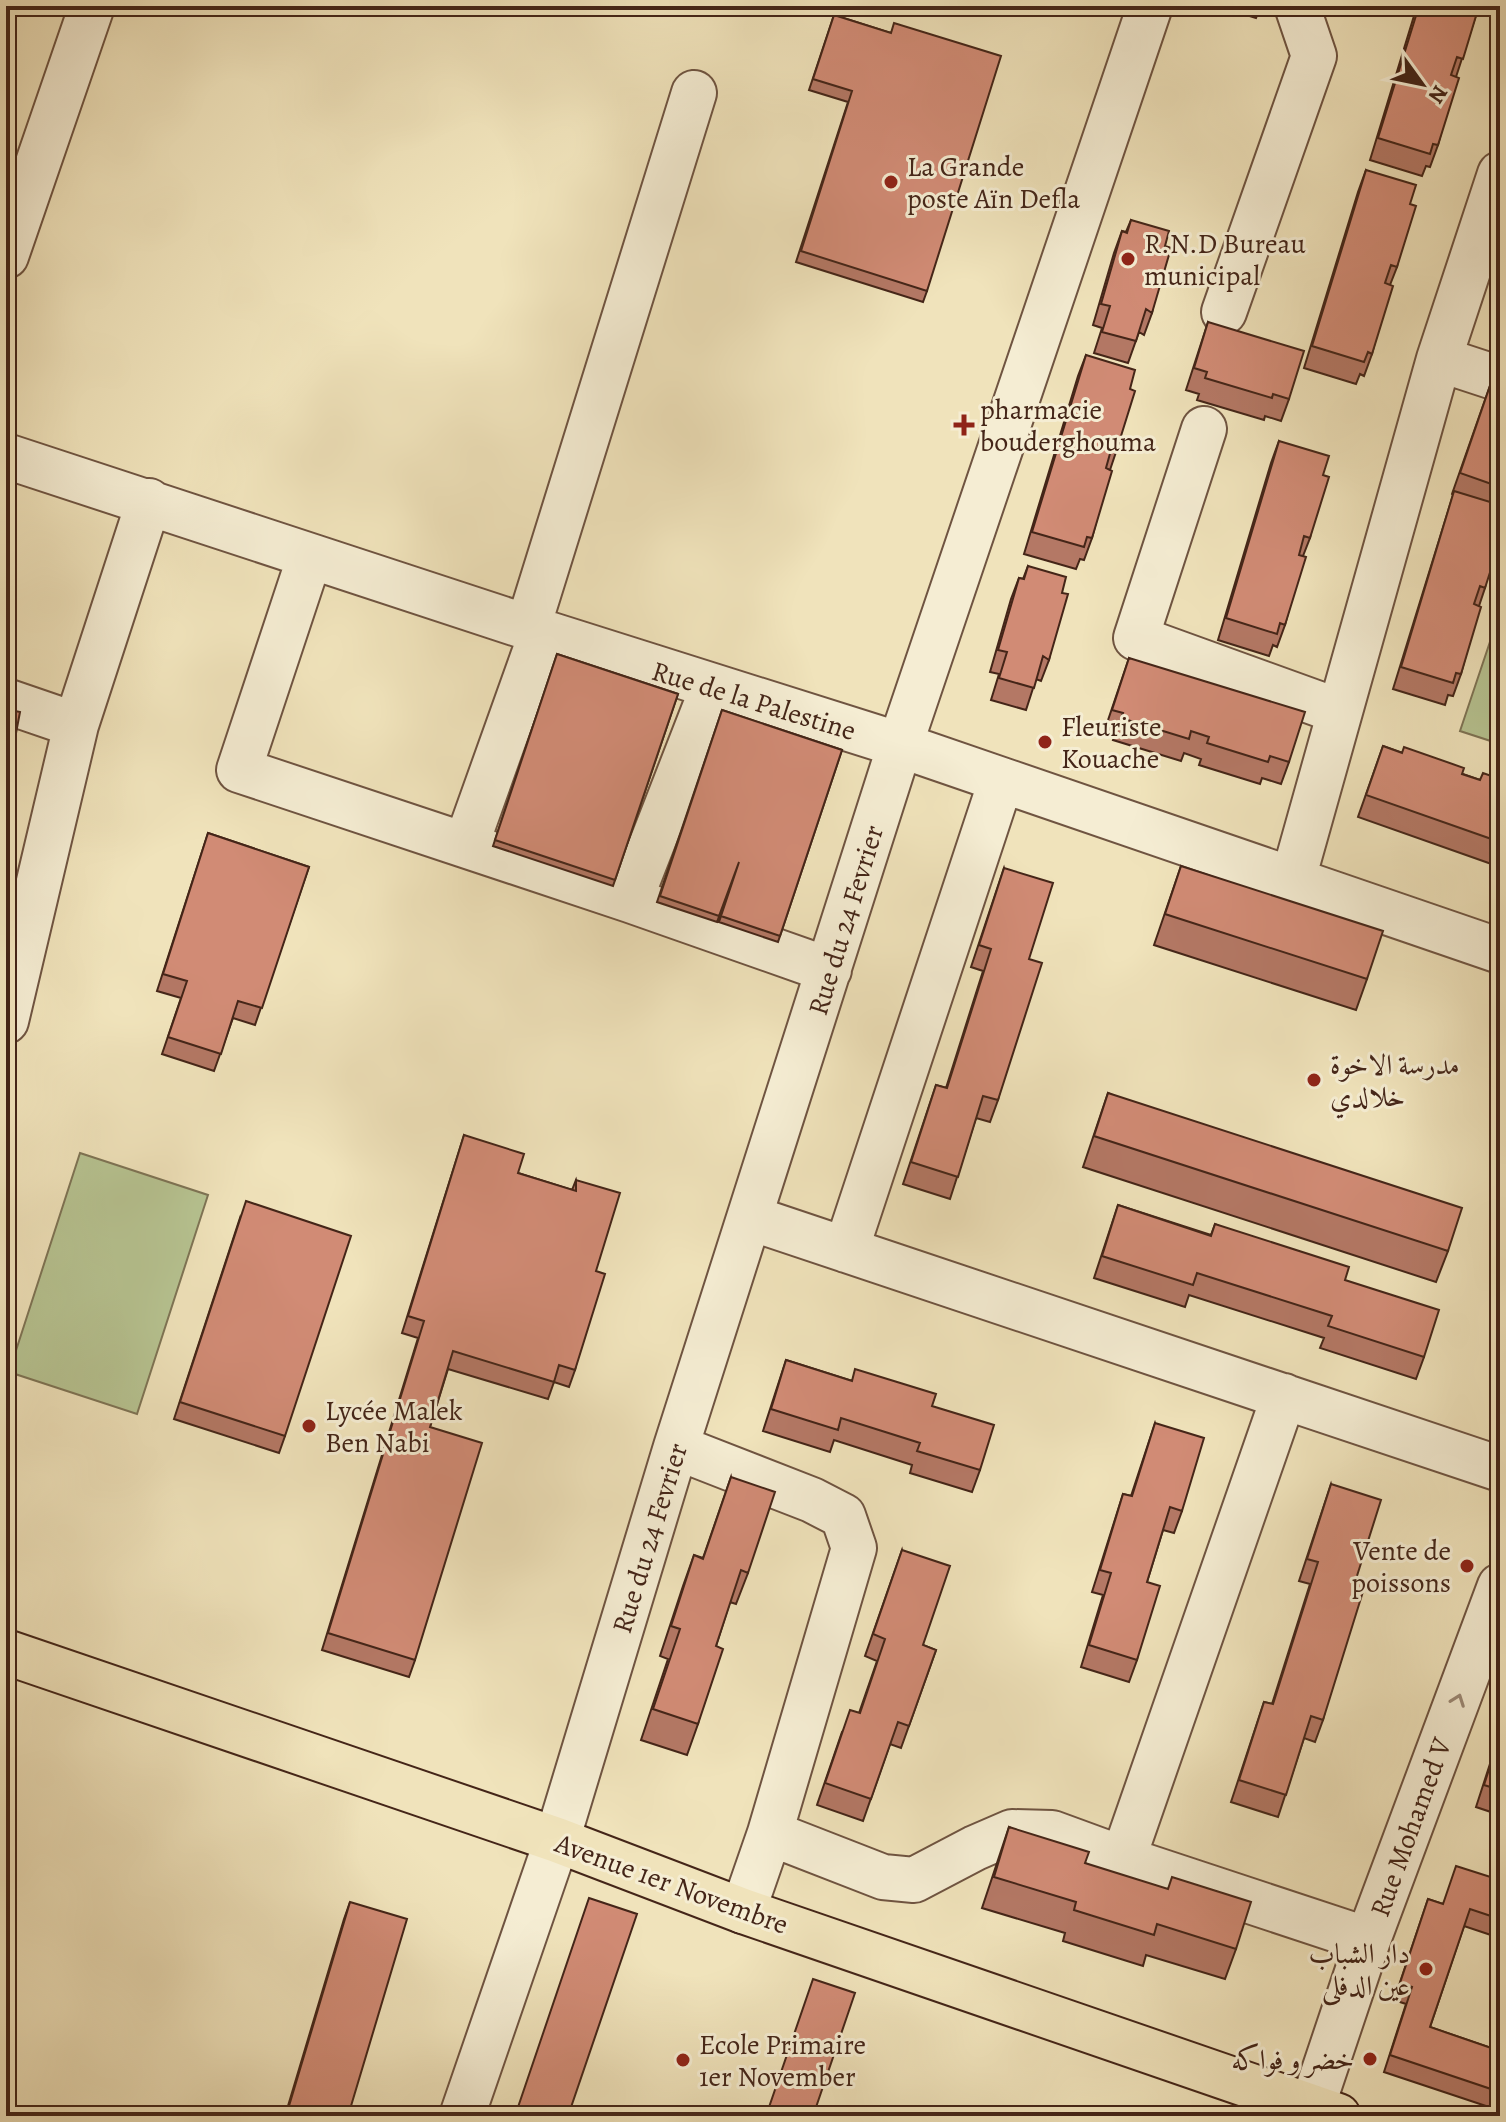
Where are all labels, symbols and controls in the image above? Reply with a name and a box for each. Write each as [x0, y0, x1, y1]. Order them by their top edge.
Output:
north arrow [1382, 44, 1462, 124]
text: N [1421, 79, 1455, 109]
place label: La Grande poste Aïn Defla [907, 148, 1080, 218]
marker: La Grande poste Aïn Defla [882, 173, 900, 191]
place label: R.N.D Bureau municipal [1144, 225, 1307, 295]
marker: R.N.D Bureau municipal [1119, 250, 1137, 268]
place label: pharmacie bouderghouma [980, 391, 1156, 461]
marker: pharmacie bouderghouma [955, 416, 973, 434]
street label: Rue de la Palestine [647, 652, 860, 750]
place label: Fleuriste Kouache [1061, 708, 1162, 778]
marker: Fleuriste Kouache [1036, 733, 1054, 751]
street label: Rue du 24 Fevrier [799, 820, 893, 1020]
place label: مدرسة الاخوة خلالدي [1330, 1046, 1460, 1119]
marker: مدرسة الاخوة خلالدي [1305, 1071, 1323, 1089]
place label: Lycée Malek Ben Nabi [325, 1392, 463, 1462]
marker: Lycée Malek Ben Nabi [300, 1417, 318, 1435]
street label: Rue du 24 Fevrier [603, 1438, 697, 1638]
place label: Vente de poissons [1351, 1532, 1451, 1602]
marker: Vente de poissons [1458, 1557, 1476, 1575]
one-way arrow [1448, 1694, 1465, 1708]
street label: Rue Mohamed V [1361, 1732, 1461, 1922]
street label: Avenue 1er Novembre [549, 1824, 793, 1944]
place label: دار الشباب عين الدفلى [1309, 1935, 1410, 2006]
marker: دار الشباب عين الدفلى [1417, 1960, 1435, 1978]
place label: Ecole Primaire 1er November [699, 2026, 866, 2096]
place label: خضر و فواكه [1231, 2041, 1354, 2079]
marker: خضر و فواكه [1361, 2050, 1379, 2068]
marker: Ecole Primaire 1er November [674, 2051, 692, 2069]

